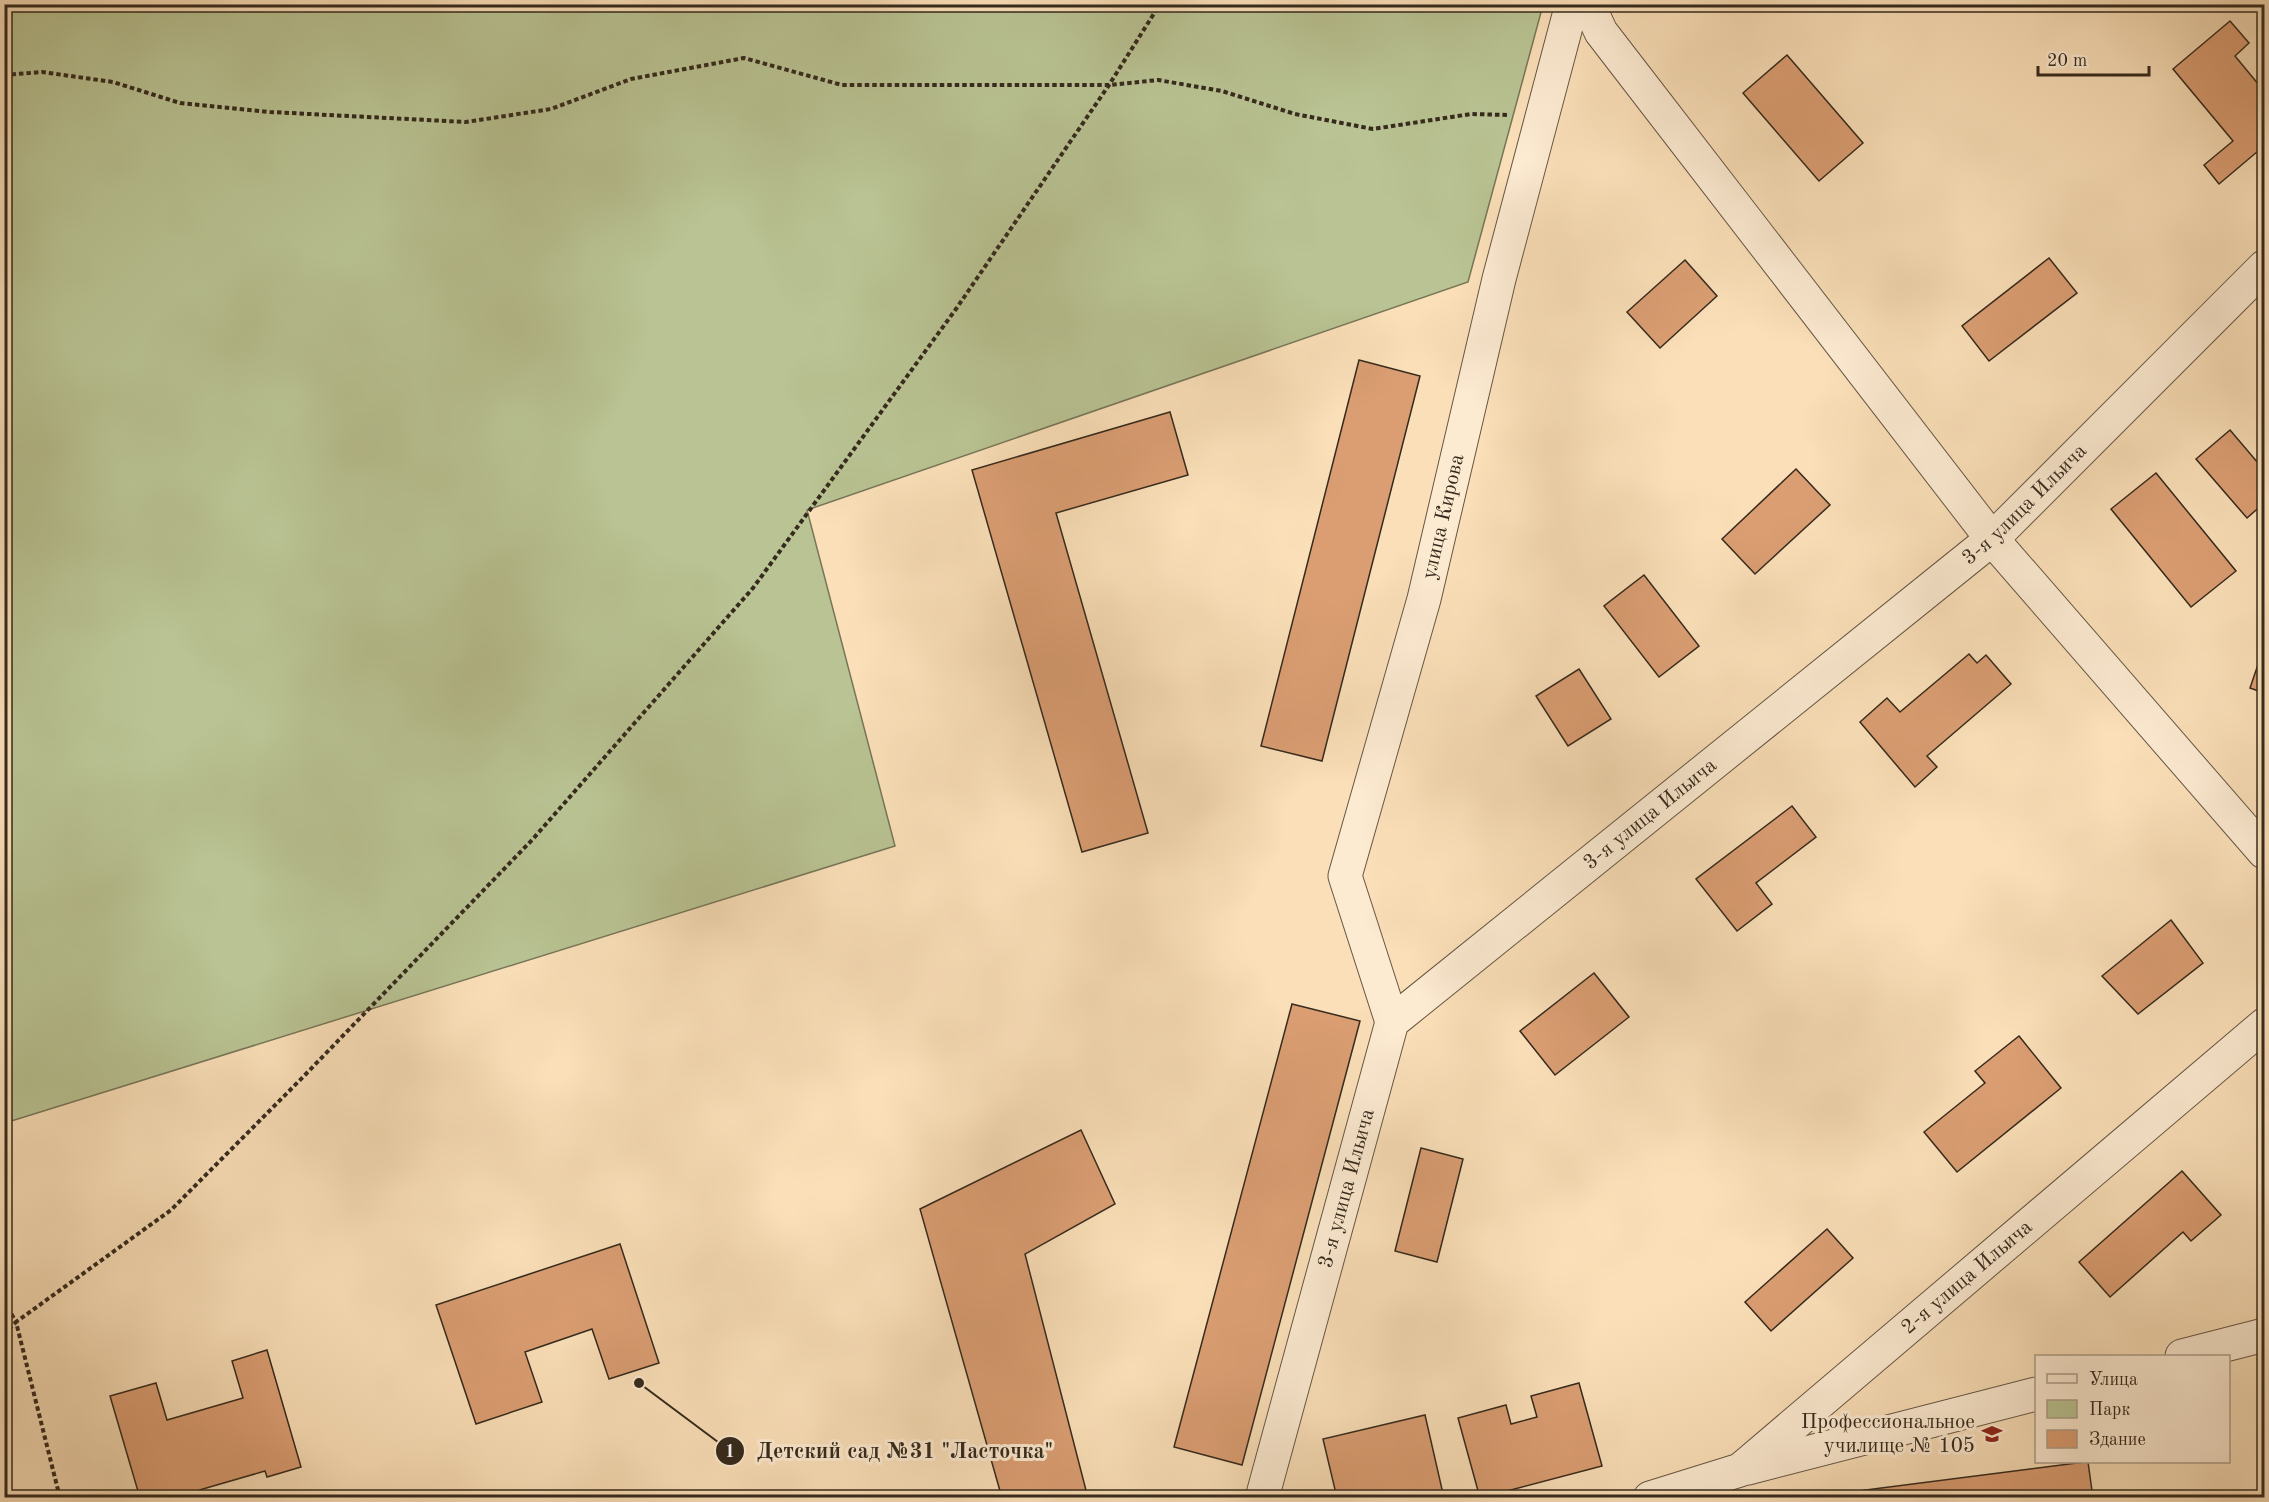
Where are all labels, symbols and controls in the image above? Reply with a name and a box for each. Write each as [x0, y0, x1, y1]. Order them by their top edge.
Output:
scale bar [2038, 39, 2149, 77]
text: 20 m [2047, 52, 2087, 70]
street label: 3-я улица Ильича [1958, 440, 2091, 569]
street label: улица Кирова [1418, 452, 1468, 581]
street label: 3-я улица Ильича [1580, 754, 1721, 874]
street label: 3-я улица Ильича [1315, 1106, 1378, 1270]
street label: 2-я улица Ильича [1898, 1216, 2036, 1338]
legend [2035, 1355, 2230, 1463]
text: Улица [2089, 1371, 2138, 1389]
text: Парк [2089, 1401, 2130, 1419]
place label: Профессиональное училище № 105 [1801, 1412, 1975, 1457]
school or university icon: Профессиональное училище № 105 [1980, 1422, 2004, 1446]
callout: Детский сад №31 "Ласточка" [715, 1431, 1066, 1471]
text: Здание [2089, 1431, 2146, 1449]
text: Детский сад №31 "Ласточка" [757, 1441, 1053, 1463]
text: 1 [725, 1443, 735, 1461]

